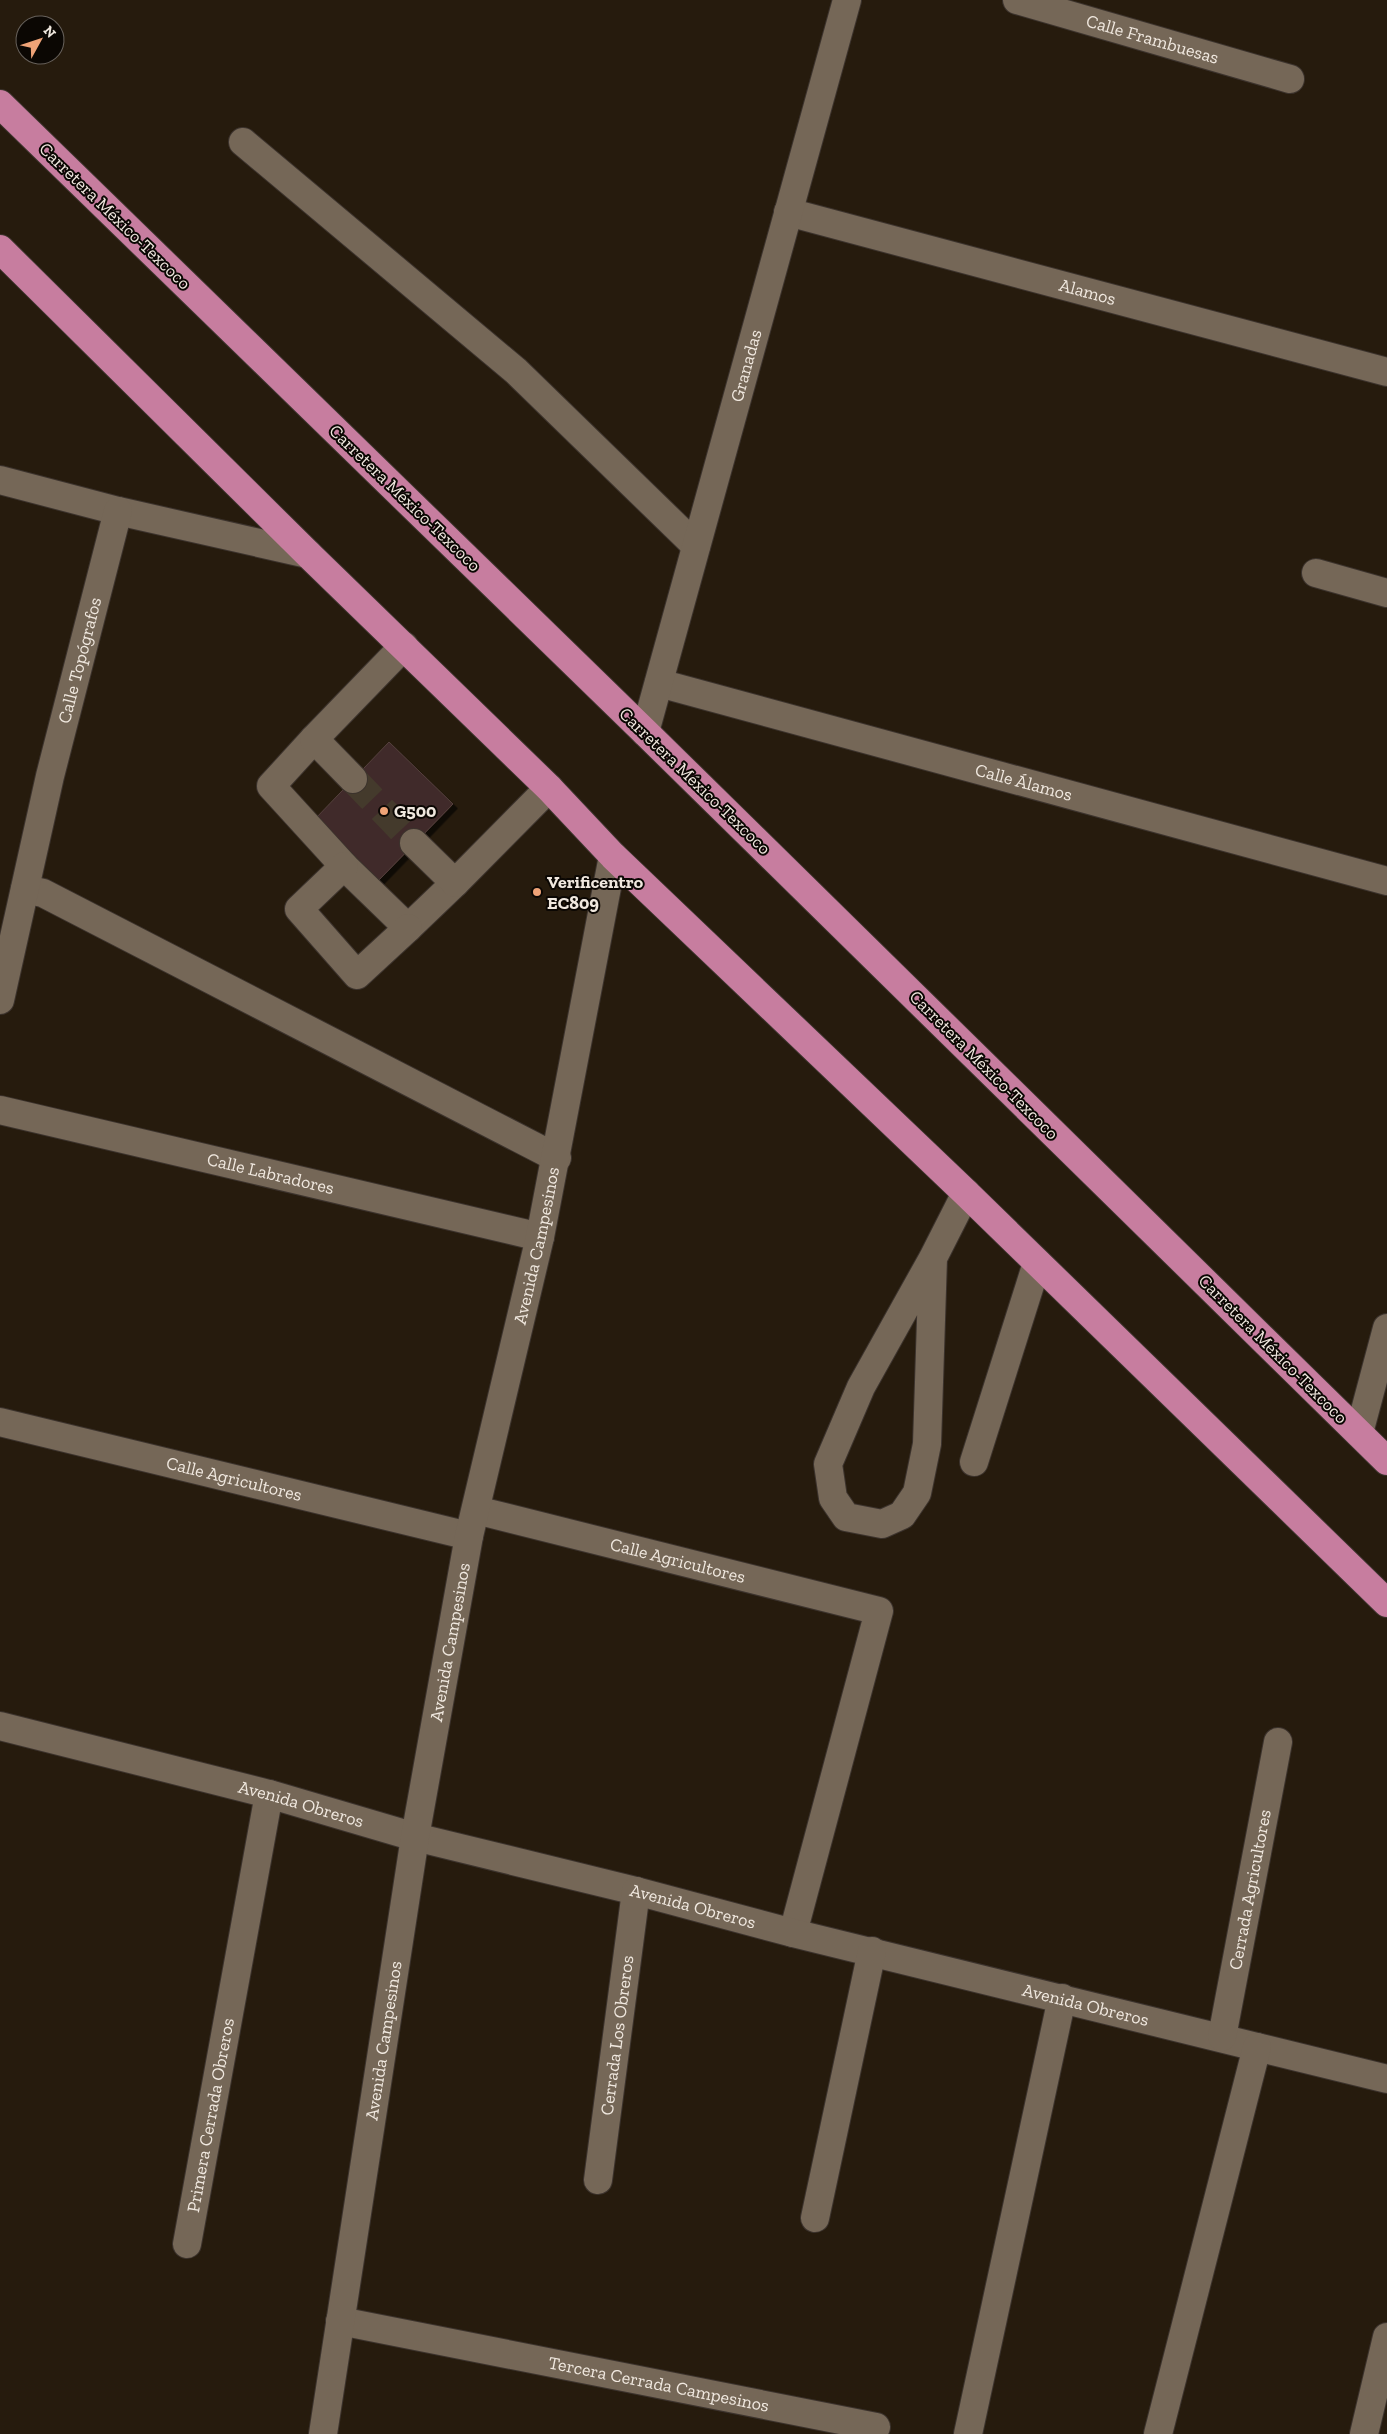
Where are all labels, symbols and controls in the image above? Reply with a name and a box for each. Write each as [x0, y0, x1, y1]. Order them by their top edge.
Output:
street label: Calle Frambuesas [1084, 10, 1221, 69]
north arrow [15, 15, 65, 65]
text: N [40, 22, 60, 42]
street label: Carretera México-Texcoco [35, 138, 195, 294]
street label: Alamos [1057, 274, 1118, 310]
street label: Granadas [726, 327, 767, 404]
street label: Carretera México-Texcoco [325, 420, 485, 576]
street label: Calle Topógrafos [53, 595, 106, 726]
street label: Carretera México-Texcoco [615, 703, 775, 859]
street label: Calle Álamos [973, 758, 1075, 806]
place label: G500 [394, 800, 436, 822]
marker: G500 [378, 805, 390, 817]
place label: Verificentro EC809 [547, 871, 644, 914]
marker: Verificentro EC809 [531, 886, 543, 898]
street label: Carretera México-Texcoco [905, 986, 1063, 1144]
street label: Calle Labradores [205, 1148, 336, 1199]
street label: Avenida Campesinos [509, 1165, 564, 1327]
street label: Carretera México-Texcoco [1194, 1270, 1352, 1428]
street label: Calle Agricultores [164, 1452, 304, 1506]
street label: Calle Agricultores [608, 1533, 748, 1588]
street label: Avenida Campesinos [425, 1561, 475, 1723]
street label: Avenida Obreros [236, 1776, 367, 1832]
street label: Cerrada Agricultores [1224, 1807, 1276, 1972]
street label: Avenida Obreros [628, 1879, 758, 1934]
street label: Cerrada Los Obreros [596, 1954, 638, 2117]
street label: Avenida Campesinos [360, 1959, 407, 2122]
street label: Avenida Obreros [1020, 1979, 1151, 2031]
street label: Primera Cerrada Obreros [182, 2016, 239, 2214]
street label: Tercera Cerrada Campesinos [547, 2351, 771, 2417]

